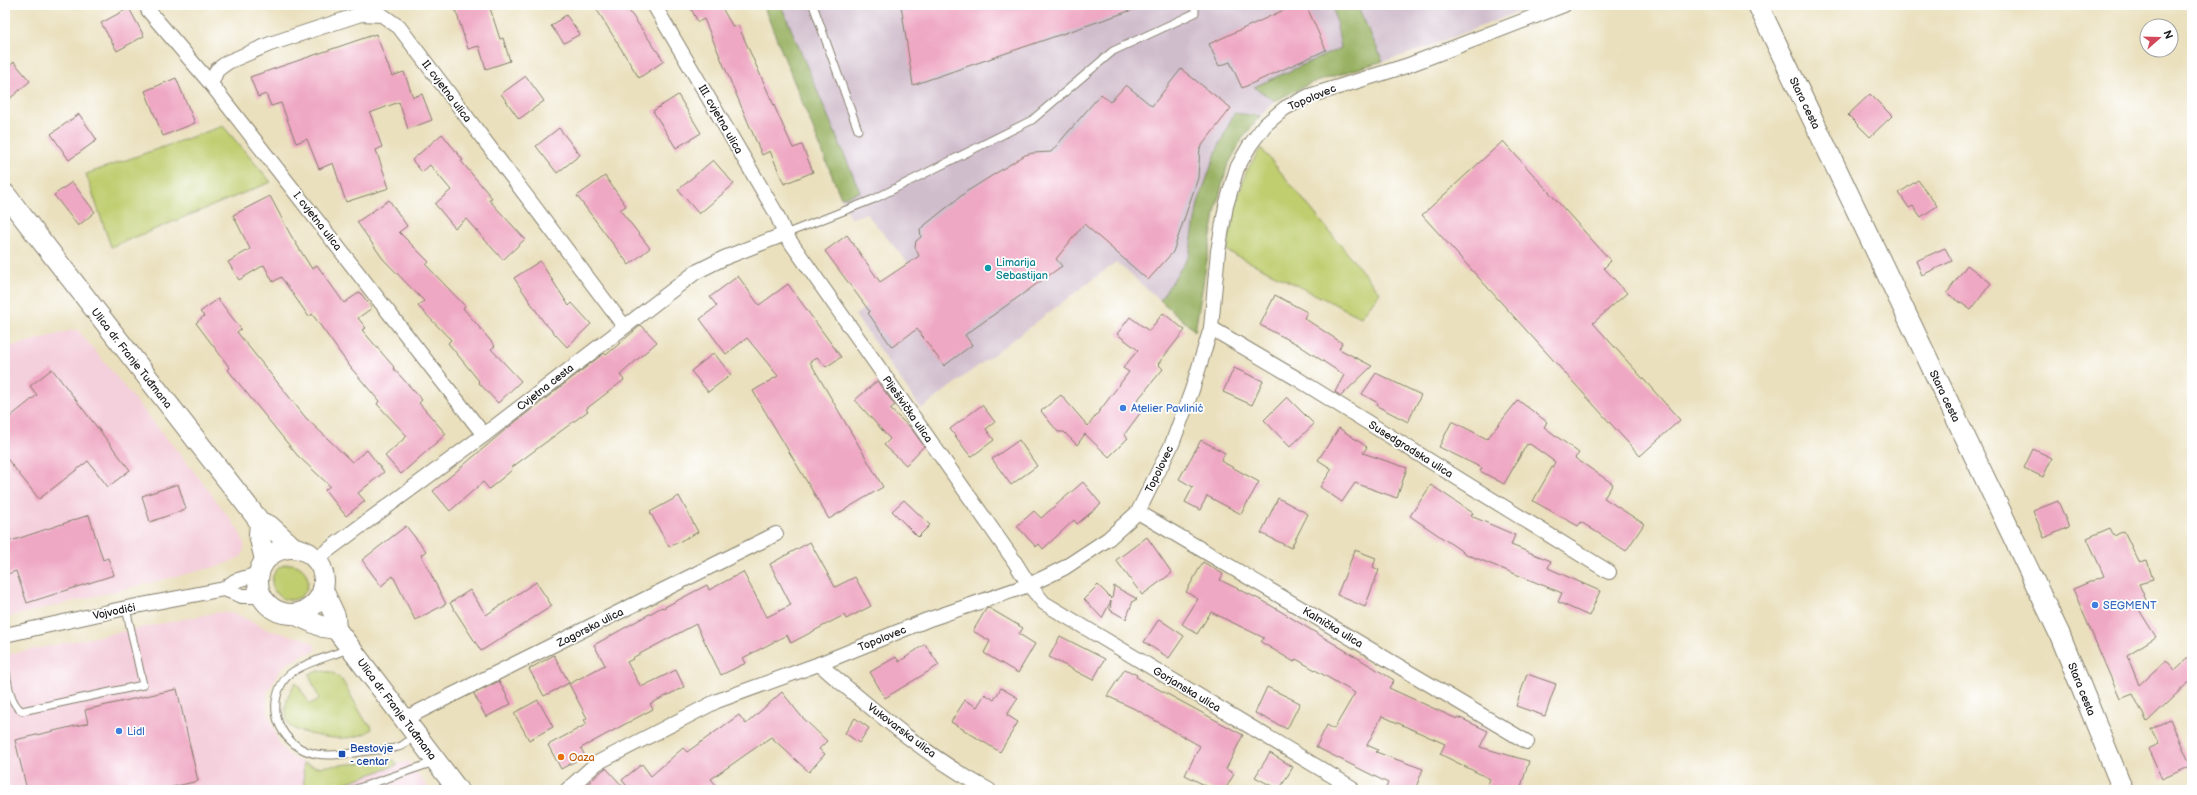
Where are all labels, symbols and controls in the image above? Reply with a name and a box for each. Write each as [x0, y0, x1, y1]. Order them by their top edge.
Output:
north arrow [2139, 18, 2179, 58]
text: N [2160, 29, 2175, 41]
street label: II. cvjetna ulica [419, 58, 474, 125]
street label: Stara cesta [1786, 75, 1823, 131]
street label: III. cvjetna ulica [696, 82, 746, 156]
street label: Topolovec [1286, 82, 1338, 113]
street label: I. cvjetna ulica [291, 189, 345, 253]
place label: Limarija Sebastijan [996, 256, 1048, 282]
marker: Limarija Sebastijan [983, 263, 993, 273]
street label: Ulica dr. Franje Tuđmana [88, 306, 175, 411]
street label: Cvjetna cesta [514, 361, 576, 413]
street label: Stara cesta [1926, 368, 1963, 424]
street label: Plješivička ulica [880, 374, 935, 445]
place label: Atelier Pavlinić [1131, 402, 1204, 415]
marker: Atelier Pavlinić [1118, 403, 1128, 413]
street label: Susedgradska ulica [1366, 418, 1455, 481]
street label: Topolovec [1143, 444, 1176, 495]
place label: SEGMENT [2103, 599, 2157, 612]
marker: SEGMENT [2090, 600, 2100, 610]
street label: Vojvodići [92, 601, 137, 622]
street label: Kalnička ulica [1300, 604, 1365, 651]
street label: Zagorska ulica [554, 605, 626, 650]
street label: Topolovec [856, 623, 908, 654]
street label: Ulica dr. Franje Tuđmana [354, 656, 439, 763]
street label: Stara cesta [2065, 661, 2098, 718]
street label: Gorjanska ulica [1151, 664, 1223, 715]
street label: Vukovarska ulica [865, 700, 938, 760]
place label: Lidl [127, 725, 145, 738]
marker: Lidl [114, 726, 124, 736]
place label: Bestovje - centar [350, 742, 394, 768]
marker: Bestovje - centar [337, 749, 347, 759]
place label: Oaza [569, 751, 595, 764]
marker: Oaza [556, 752, 566, 762]

